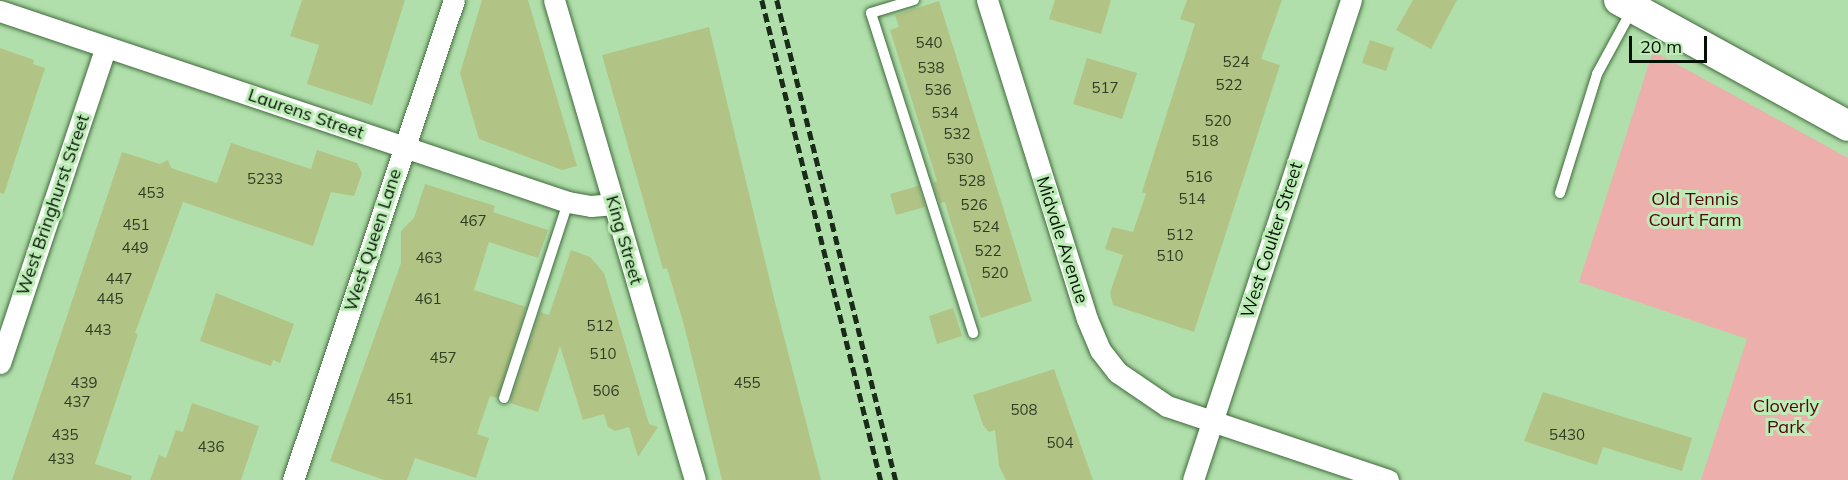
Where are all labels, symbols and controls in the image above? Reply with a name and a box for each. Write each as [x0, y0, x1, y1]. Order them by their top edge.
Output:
scale bar [1632, 24, 1710, 62]
house number: 540 [916, 34, 942, 52]
text: 20 m [1640, 35, 1682, 58]
house number: 524 [1223, 53, 1249, 71]
house number: 538 [918, 59, 944, 77]
house number: 522 [1216, 76, 1242, 94]
house number: 517 [1092, 79, 1118, 97]
house number: 536 [925, 81, 951, 99]
street label: Laurens Street [245, 84, 367, 144]
house number: 534 [932, 104, 958, 122]
street label: West Bringhurst Street [12, 112, 94, 298]
house number: 520 [1205, 112, 1231, 130]
house number: 532 [944, 125, 970, 143]
house number: 518 [1192, 132, 1218, 150]
house number: 530 [947, 150, 973, 168]
street label: West Coulter Street [1237, 160, 1307, 320]
street label: West Queen Lane [340, 166, 406, 314]
house number: 516 [1186, 168, 1212, 186]
house number: 5233 [247, 170, 283, 188]
house number: 528 [959, 172, 985, 190]
street label: Midvale Avenue [1031, 174, 1093, 306]
house number: 453 [138, 184, 164, 202]
park label: Old Tennis Court Farm [1648, 189, 1742, 232]
house number: 514 [1179, 190, 1205, 208]
street label: King Street [601, 193, 647, 287]
house number: 526 [961, 196, 987, 214]
house number: 467 [460, 212, 486, 230]
house number: 451 [123, 216, 149, 234]
house number: 524 [973, 218, 999, 236]
house number: 512 [1167, 226, 1193, 244]
house number: 449 [122, 239, 148, 257]
house number: 522 [975, 242, 1001, 260]
house number: 510 [1157, 247, 1183, 265]
house number: 463 [416, 249, 442, 267]
house number: 520 [982, 264, 1008, 282]
house number: 447 [106, 270, 132, 288]
house number: 445 [97, 290, 123, 308]
house number: 461 [415, 290, 441, 308]
house number: 512 [587, 317, 613, 335]
house number: 443 [85, 321, 111, 339]
house number: 510 [590, 345, 616, 363]
house number: 457 [430, 349, 456, 367]
house number: 439 [71, 374, 97, 392]
house number: 455 [734, 374, 760, 392]
house number: 506 [593, 382, 619, 400]
house number: 451 [387, 390, 413, 408]
house number: 437 [64, 393, 90, 411]
park label: Cloverly Park [1753, 396, 1819, 438]
house number: 508 [1011, 401, 1037, 419]
house number: 435 [52, 426, 78, 444]
house number: 5430 [1549, 426, 1585, 444]
house number: 504 [1047, 434, 1073, 452]
house number: 436 [198, 438, 224, 456]
house number: 433 [48, 450, 74, 468]

